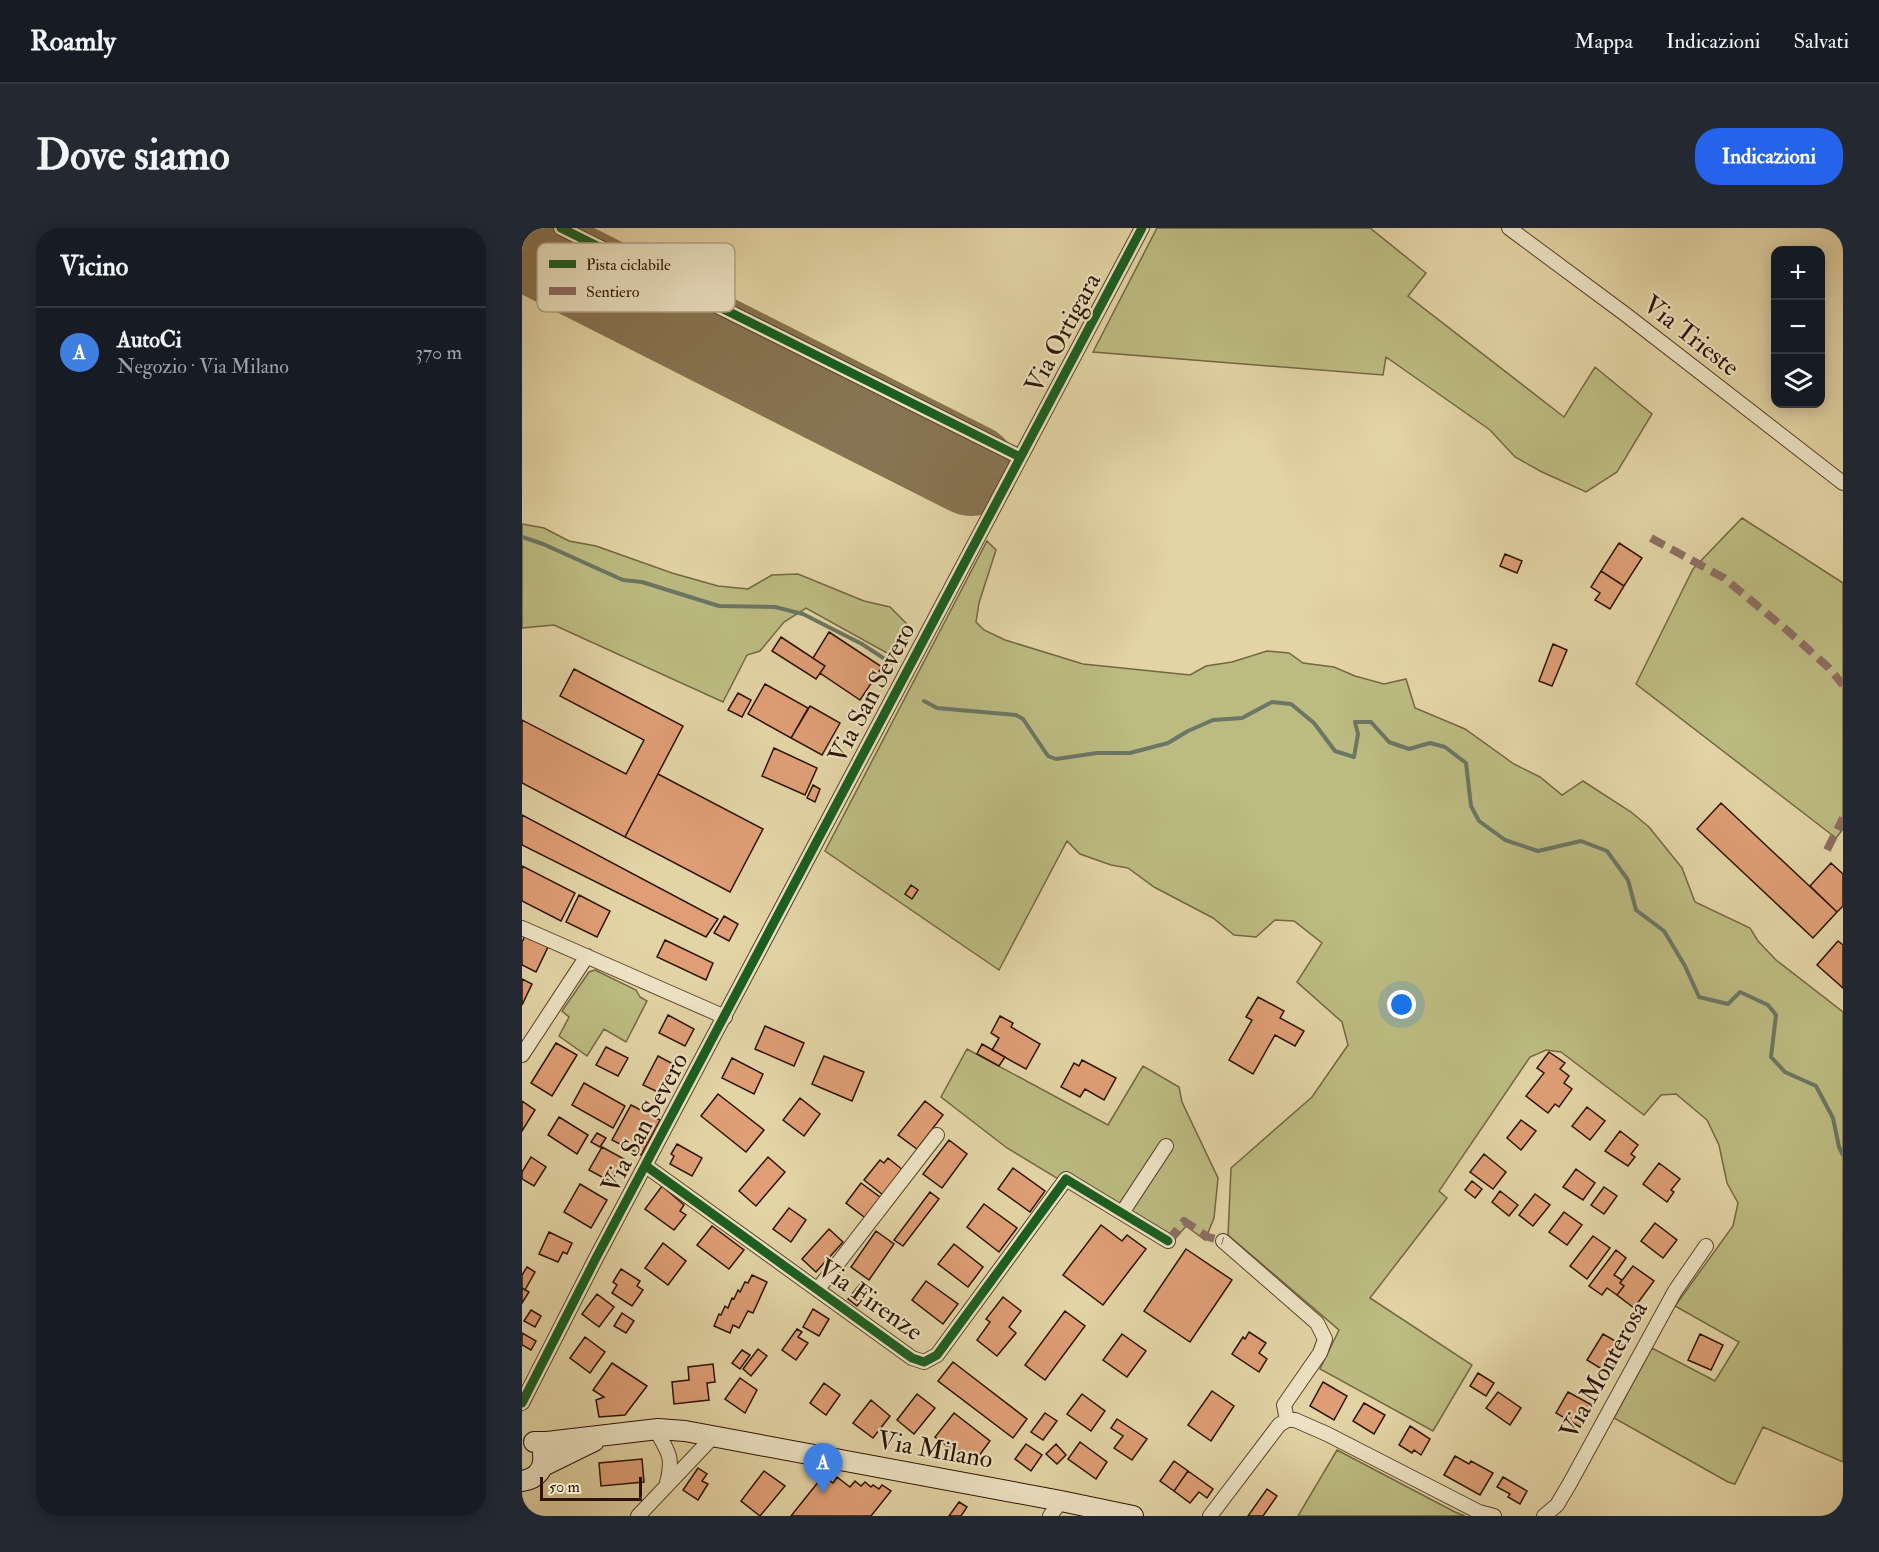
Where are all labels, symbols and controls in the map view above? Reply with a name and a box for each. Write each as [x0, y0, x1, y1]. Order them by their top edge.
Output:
text: Roamly [30, 24, 116, 59]
text: Mappa [1574, 28, 1633, 55]
text: Indicazioni [1666, 28, 1760, 55]
text: Salvati [1793, 28, 1849, 55]
button: Indicazioni [1695, 128, 1843, 185]
text: Dove siamo [36, 130, 230, 182]
legend [537, 243, 735, 312]
map controls [1771, 246, 1825, 408]
button: + [1771, 246, 1825, 300]
text: Vicino [60, 251, 128, 283]
text: Pista ciclabile [586, 255, 671, 275]
street label: Via Ortigara [1018, 267, 1108, 399]
text: Sentiero [586, 282, 640, 302]
street label: Via Trieste [1636, 288, 1746, 384]
button: − [1771, 300, 1825, 354]
text: AutoCi [117, 326, 182, 354]
text: A [73, 340, 86, 365]
text: 370 m [415, 340, 462, 365]
text: Negozio · Via Milano [117, 354, 289, 379]
button: layers [1771, 354, 1825, 408]
street label: Via San Severo [822, 617, 922, 769]
your location [1387, 990, 1416, 1019]
street label: Via San Severo [595, 1047, 695, 1199]
street label: Via Firenze [811, 1252, 929, 1348]
street label: Via Monterosa [1553, 1295, 1655, 1445]
street label: Via Milano [875, 1424, 995, 1476]
pin: A [804, 1444, 842, 1493]
scale bar [540, 1474, 642, 1502]
text: 50 m [549, 1477, 580, 1497]

